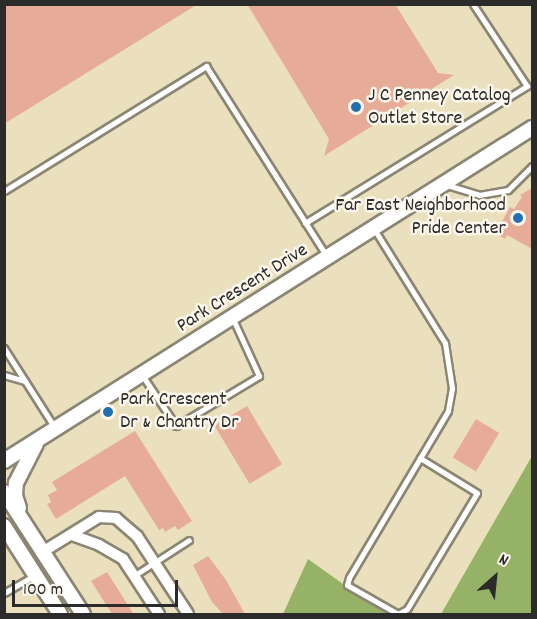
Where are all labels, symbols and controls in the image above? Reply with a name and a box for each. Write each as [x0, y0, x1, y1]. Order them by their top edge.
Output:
place label: J C Penney Catalog Outlet Store [368, 84, 511, 131]
marker: J C Penney Catalog Outlet Store [349, 100, 363, 114]
place label: Far East Neighborhood Pride Center [335, 195, 506, 242]
marker: Far East Neighborhood Pride Center [511, 211, 525, 225]
street label: Park Crescent Drive [173, 239, 313, 339]
place label: Park Crescent Dr & Chantry Dr [120, 388, 239, 435]
marker: Park Crescent Dr & Chantry Dr [101, 405, 115, 419]
north arrow [465, 547, 525, 607]
text: N [495, 548, 512, 573]
scale bar [15, 568, 182, 606]
text: 100 m [23, 578, 63, 603]

